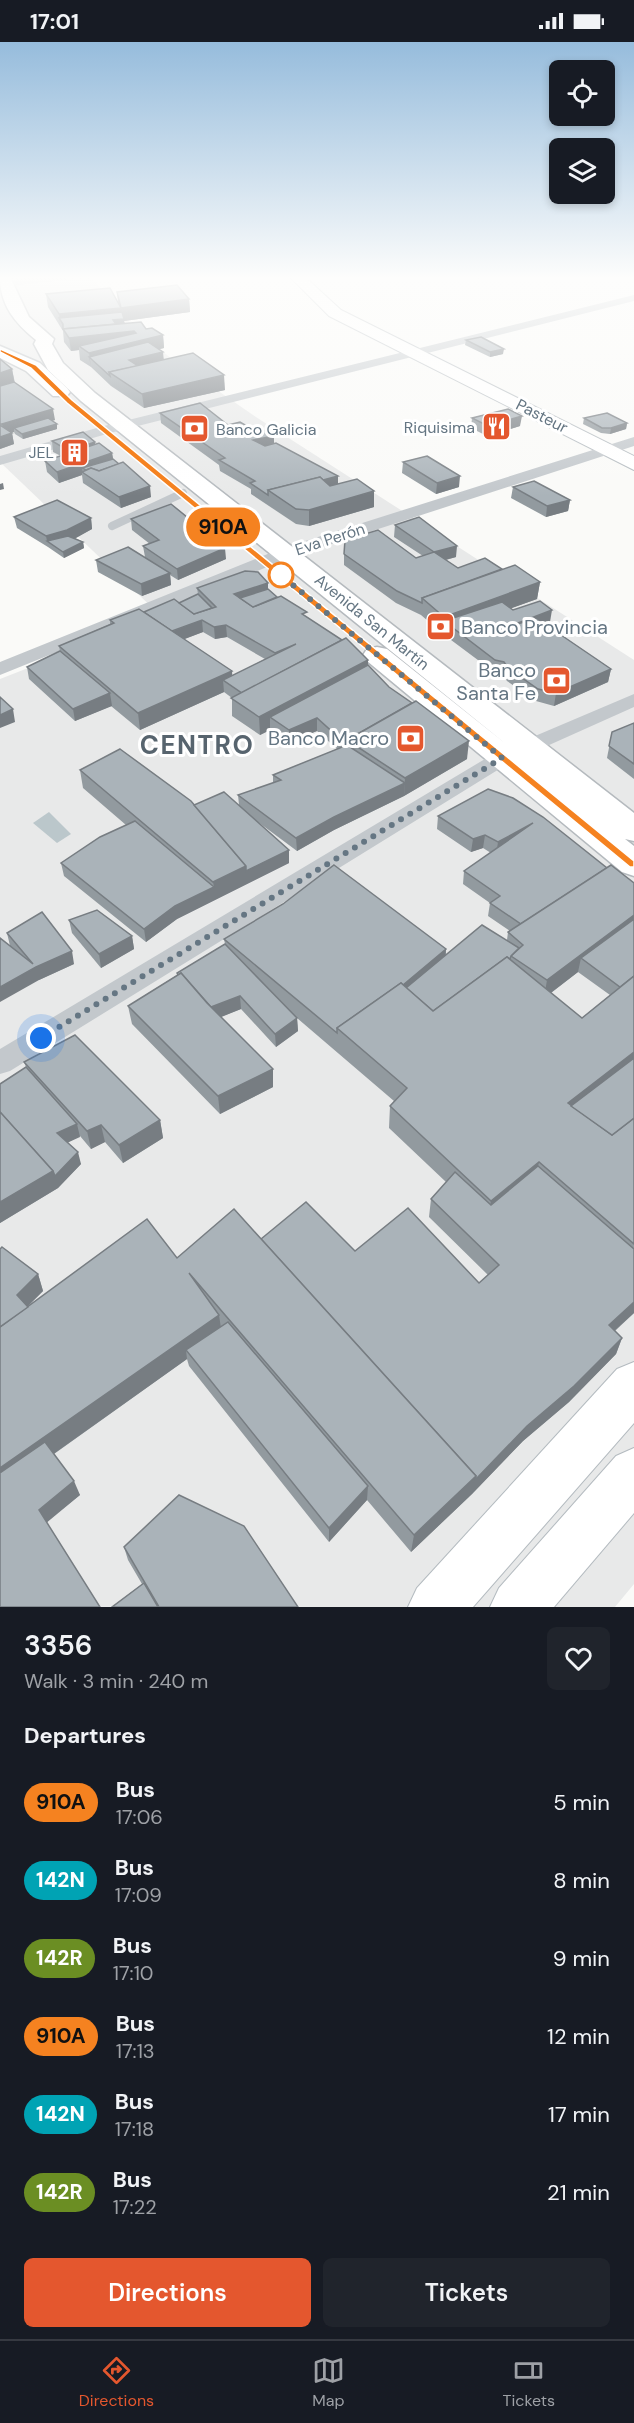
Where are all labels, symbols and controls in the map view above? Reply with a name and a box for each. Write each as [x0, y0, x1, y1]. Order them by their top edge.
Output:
text: 17:01 [30, 7, 79, 36]
map controls [549, 60, 615, 204]
button: locate [549, 60, 615, 126]
button: layers [549, 138, 615, 204]
street label: Pasteur [512, 394, 572, 438]
restaurant icon: Riquisima [480, 411, 512, 443]
bank icon: Banco Galicia [179, 413, 211, 445]
place label: Riquisima [404, 417, 475, 438]
place label: Banco Galicia [216, 419, 316, 440]
building icon: JEL [59, 436, 91, 468]
place label: JEL [29, 442, 54, 463]
line badge: 910A [181, 508, 265, 546]
text: 910A [198, 513, 248, 541]
street label: Eva Perón [292, 518, 368, 560]
unlabelled marker [268, 562, 294, 588]
street label: Avenida San Martín [310, 569, 434, 675]
bank icon: Banco Provincia [424, 611, 456, 643]
place label: Banco Provincia [461, 614, 608, 640]
place label: Banco Santa Fe [456, 657, 536, 706]
bank icon: Banco Santa Fe [541, 665, 573, 697]
bank icon: Banco Macro [394, 722, 426, 754]
place label: Banco Macro [268, 725, 389, 751]
district label: CENTRO [140, 728, 254, 762]
your location [26, 1023, 56, 1053]
text: 3356 [24, 1627, 93, 1664]
button: heart [547, 1627, 610, 1690]
text: Walk · 3 min · 240 m [24, 1668, 208, 1694]
text: Departures [24, 1721, 146, 1750]
text: Bus [116, 1775, 155, 1804]
text: 910A [36, 1788, 86, 1816]
text: 5 min [553, 1788, 610, 1817]
text: 17:06 [116, 1804, 163, 1830]
text: Bus [115, 1853, 154, 1882]
text: 142N [36, 1866, 85, 1894]
text: 8 min [553, 1866, 610, 1895]
text: 17:09 [115, 1882, 162, 1908]
text: Bus [113, 1931, 152, 1960]
text: 142R [36, 1944, 83, 1972]
text: 9 min [553, 1944, 610, 1973]
text: 17:10 [113, 1960, 154, 1986]
text: Bus [116, 2009, 155, 2038]
text: 910A [36, 2022, 86, 2050]
text: 12 min [547, 2022, 610, 2051]
text: 17:13 [116, 2038, 155, 2064]
text: Bus [115, 2087, 154, 2116]
text: 142N [36, 2100, 85, 2128]
text: 17 min [548, 2100, 610, 2129]
text: 17:18 [115, 2116, 154, 2142]
text: Bus [113, 2165, 152, 2194]
text: 142R [36, 2178, 83, 2206]
text: 21 min [547, 2178, 610, 2207]
text: 17:22 [113, 2194, 157, 2220]
button: Directions [24, 2258, 311, 2327]
button: Tickets [323, 2258, 610, 2327]
tab: Directions [79, 2354, 154, 2411]
tab: Map [312, 2354, 345, 2411]
tab: Tickets [503, 2354, 555, 2411]

